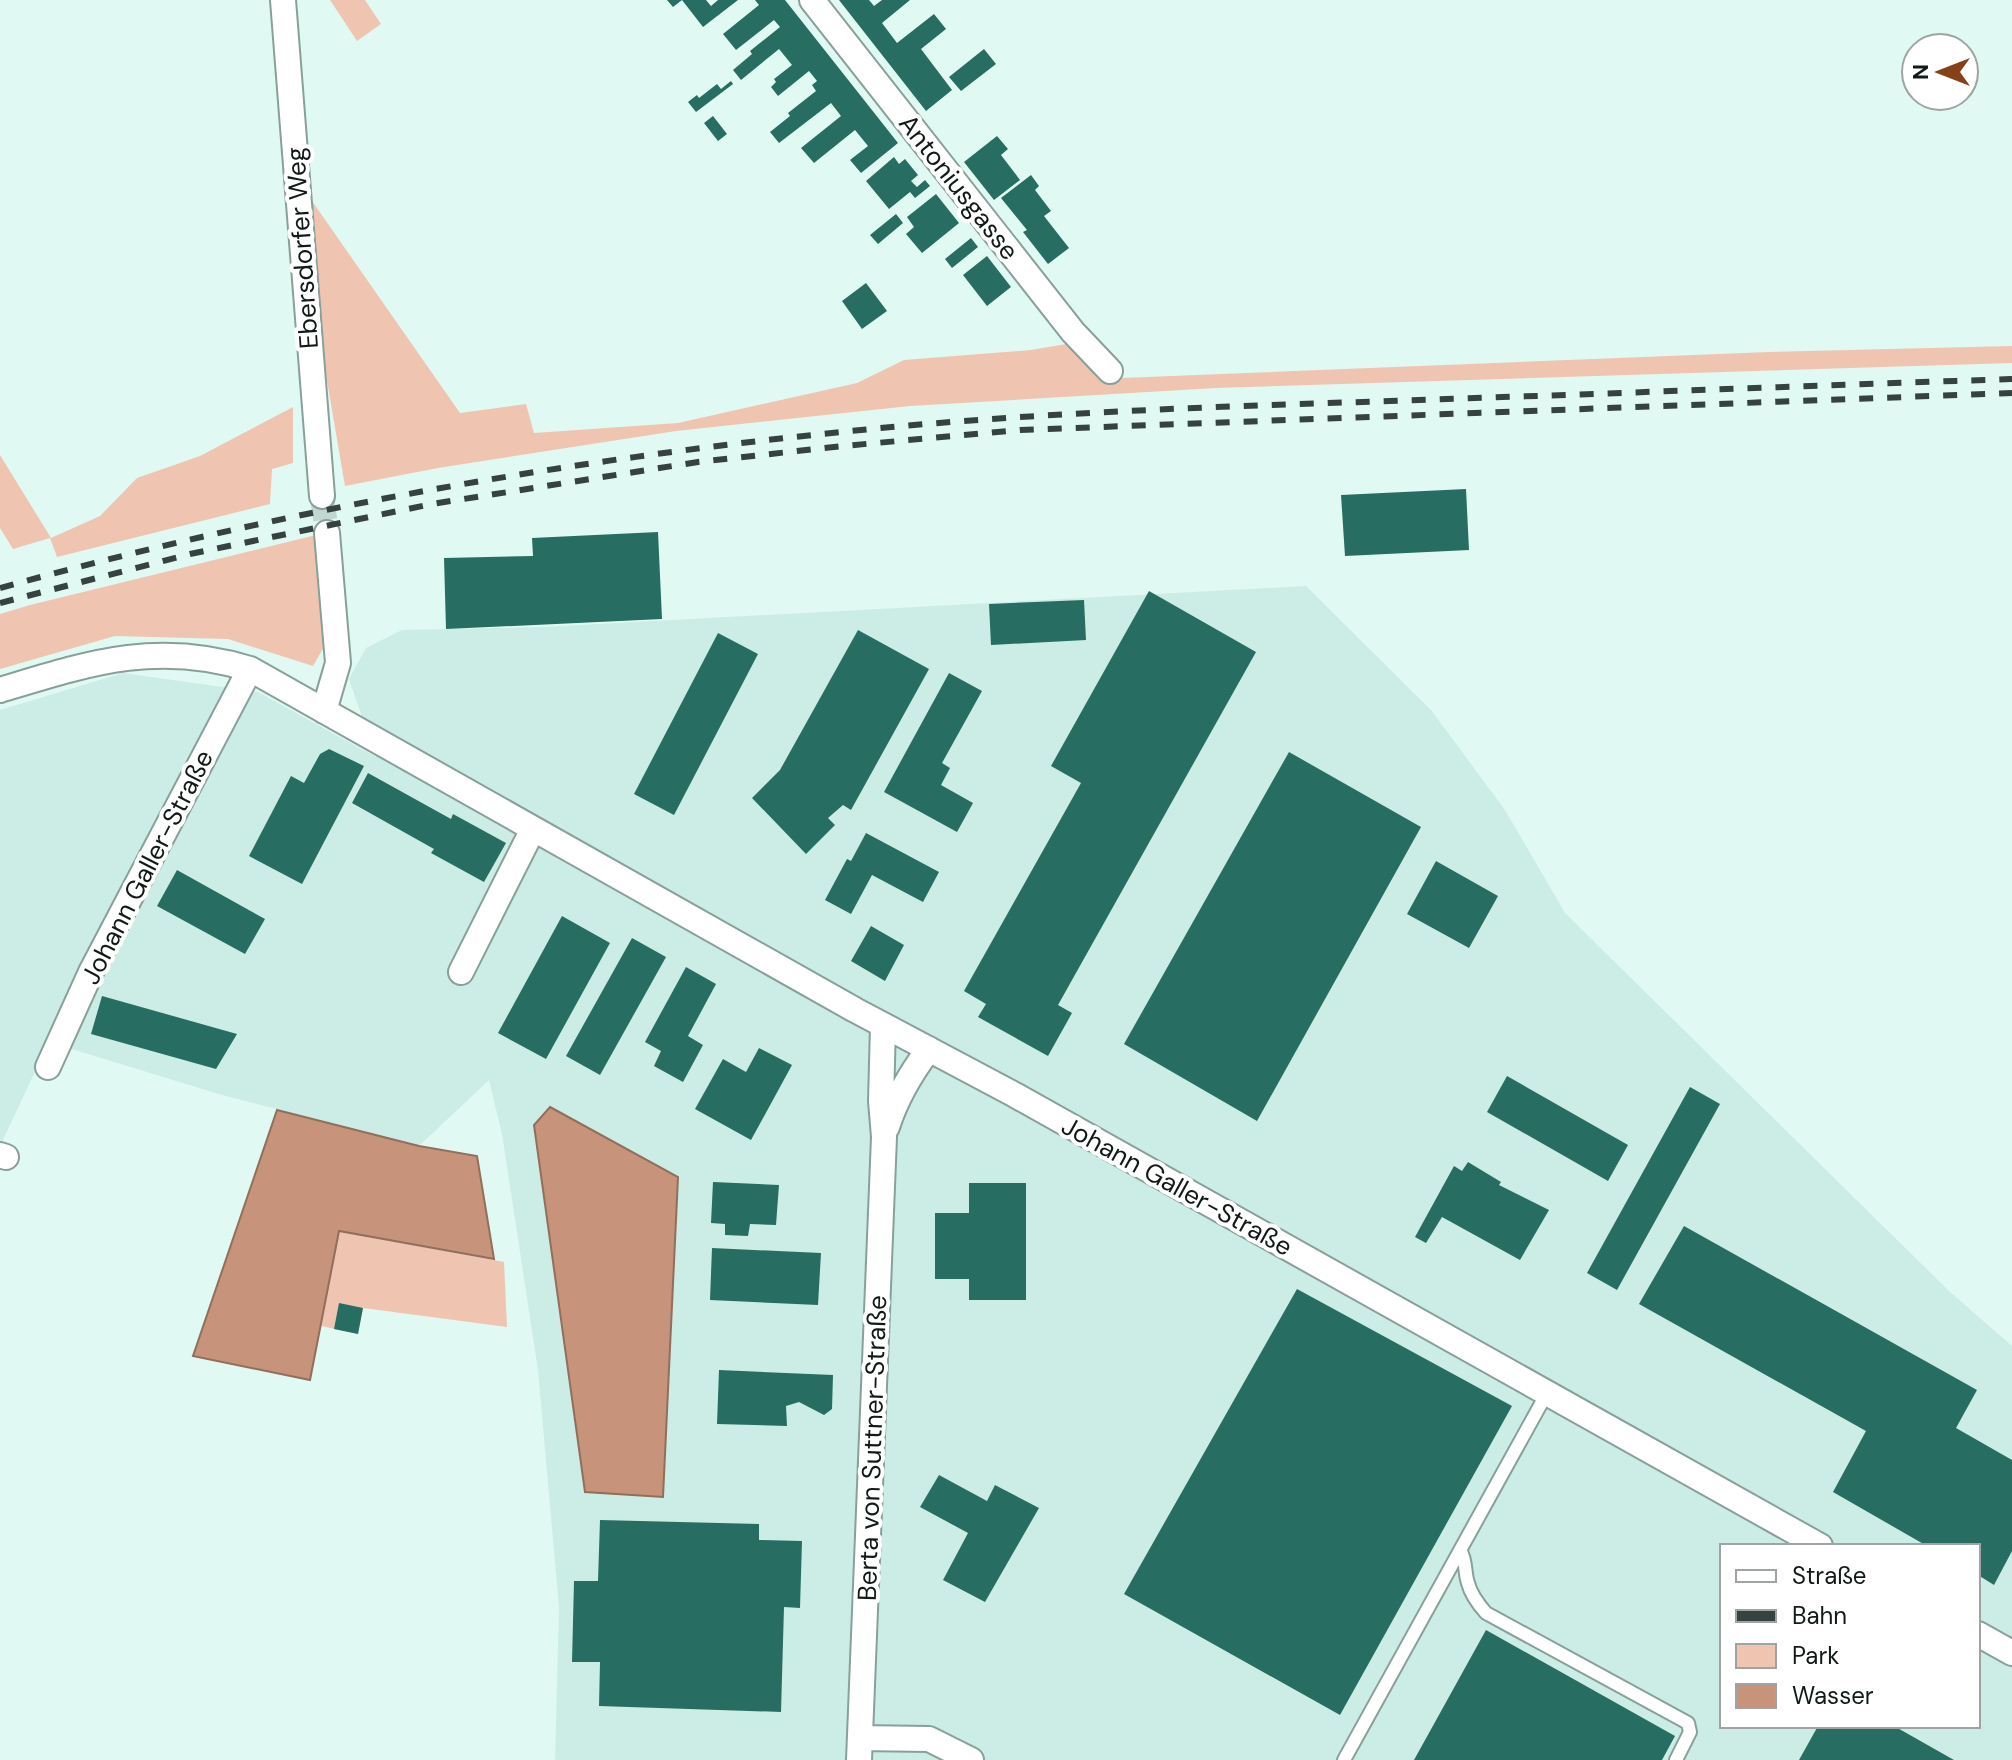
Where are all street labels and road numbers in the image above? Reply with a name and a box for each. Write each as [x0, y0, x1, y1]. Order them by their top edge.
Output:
street label: Antoniusgasse [891, 107, 1027, 267]
street label: Ebersdorfer Weg [278, 146, 326, 350]
street label: Johann Galler-Straße [73, 744, 221, 990]
street label: Johann Galler-Straße [1056, 1108, 1298, 1264]
street label: Berta von Suttner-Straße [850, 1294, 894, 1602]

